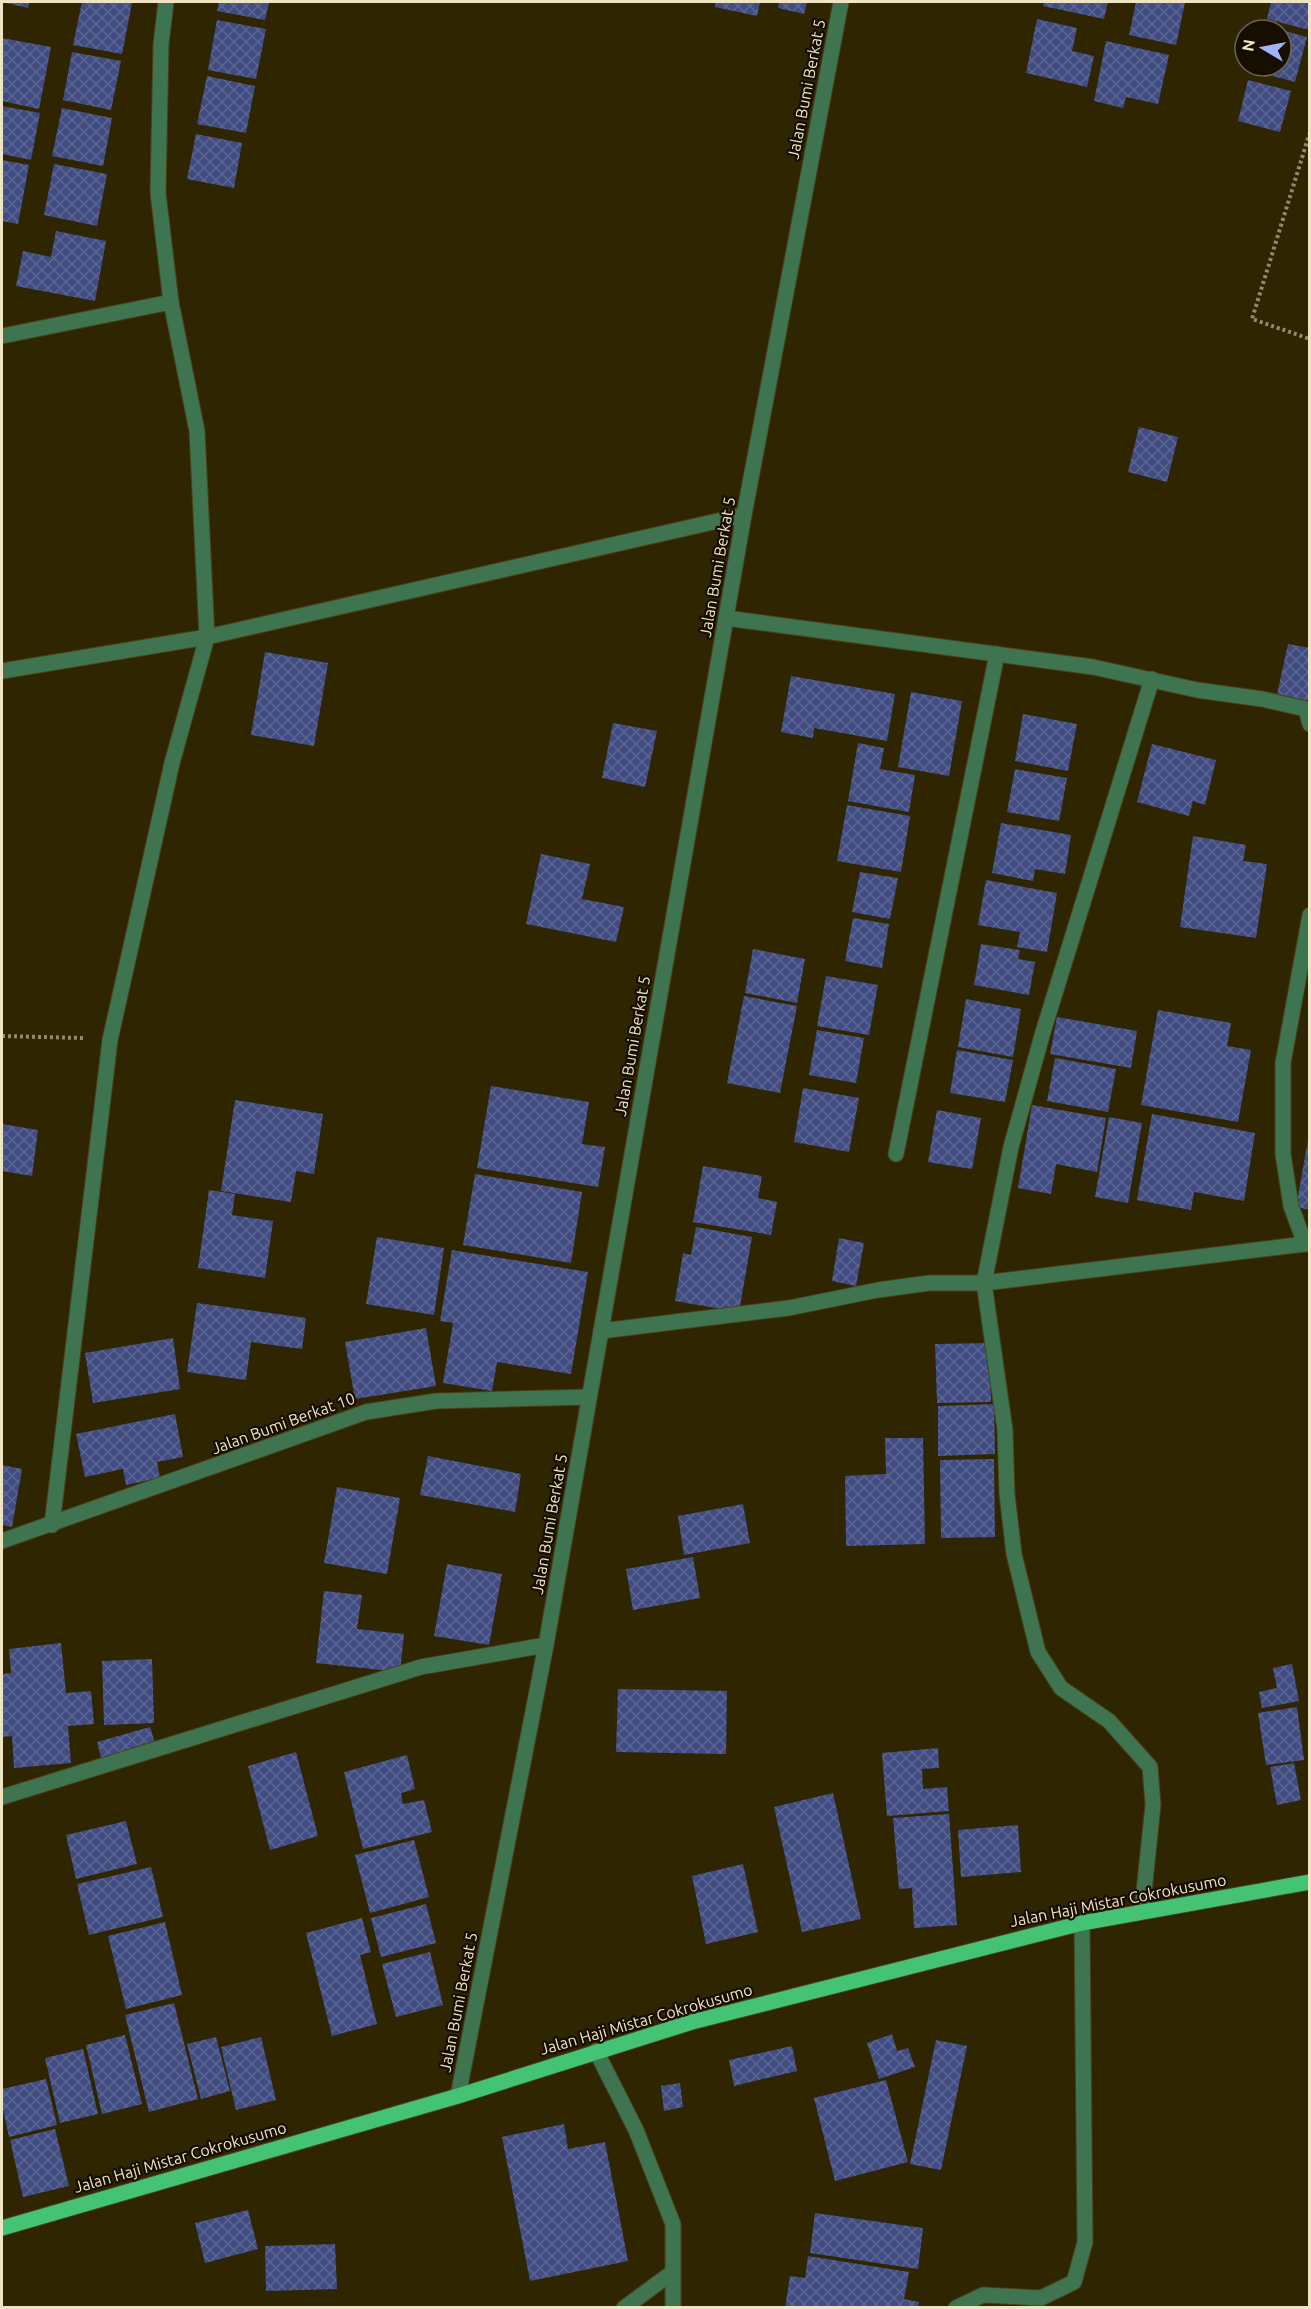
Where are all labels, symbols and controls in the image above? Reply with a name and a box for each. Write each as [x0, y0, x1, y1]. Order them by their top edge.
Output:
street label: Jalan Bumi Berkat 5 [784, 17, 828, 161]
north arrow [1233, 18, 1293, 78]
text: N [1238, 38, 1258, 53]
street label: Jalan Bumi Berkat 5 [696, 495, 738, 639]
street label: Jalan Bumi Berkat 5 [611, 974, 653, 1118]
street label: Jalan Bumi Berkat 10 [209, 1389, 357, 1457]
street label: Jalan Bumi Berkat 5 [528, 1452, 570, 1596]
street label: Jalan Haji Mistar Cokrokusumo [1008, 1870, 1228, 1930]
street label: Jalan Bumi Berkat 5 [436, 1930, 480, 2074]
street label: Jalan Haji Mistar Cokrokusumo [538, 1980, 754, 2058]
street label: Jalan Haji Mistar Cokrokusumo [72, 2118, 288, 2196]

